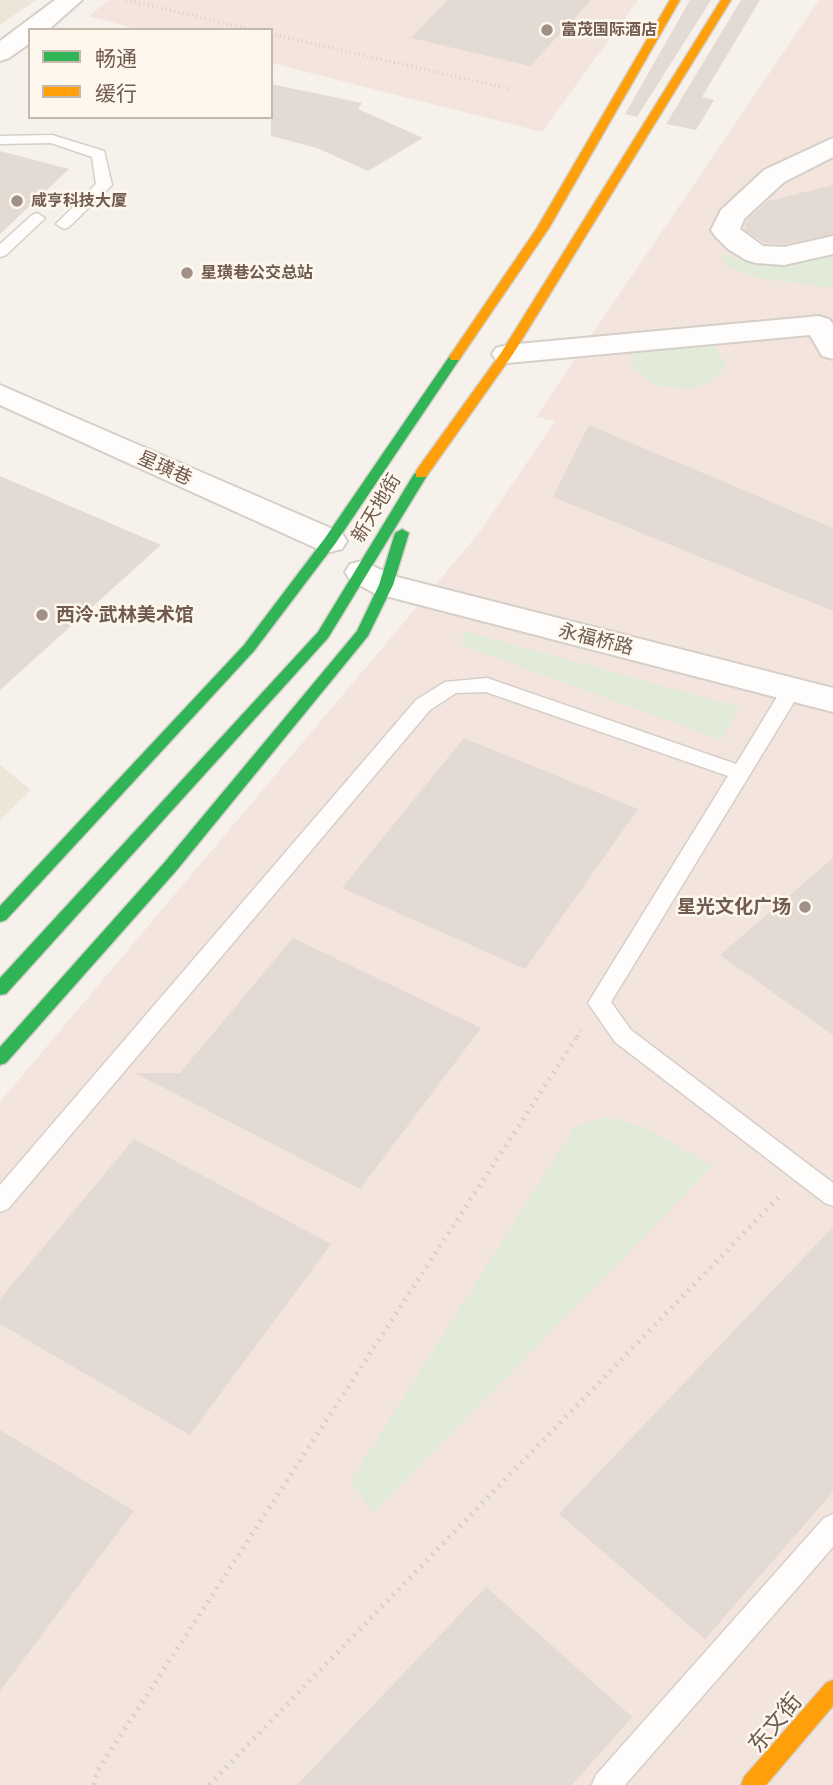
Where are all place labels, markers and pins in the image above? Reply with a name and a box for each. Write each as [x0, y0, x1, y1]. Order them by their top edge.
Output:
place label: 富茂国际酒店 [561, 20, 657, 40]
marker: 富茂国际酒店 [539, 22, 555, 38]
place label: 咸亨科技大厦 [31, 191, 127, 211]
marker: 咸亨科技大厦 [9, 193, 25, 209]
place label: 星璜巷公交总站 [201, 263, 313, 283]
marker: 星璜巷公交总站 [179, 265, 195, 281]
place label: 西泠·武林美术馆 [56, 604, 194, 626]
marker: 西泠·武林美术馆 [34, 607, 50, 623]
place label: 星光文化广场 [677, 896, 791, 918]
marker: 星光文化广场 [797, 899, 813, 915]

